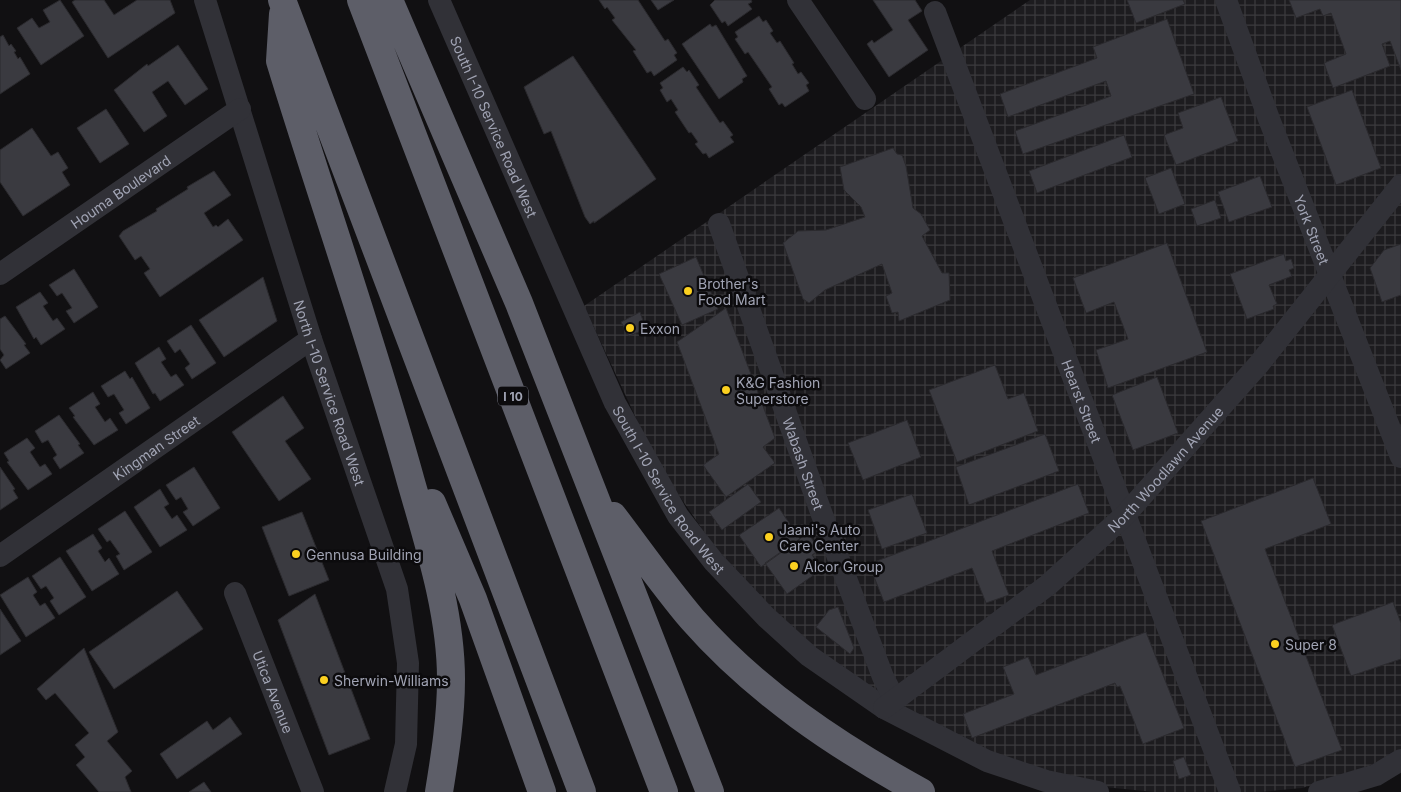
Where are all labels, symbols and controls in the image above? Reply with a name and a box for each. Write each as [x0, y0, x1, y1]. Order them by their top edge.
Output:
street label: South I-10 Service Road West [447, 33, 541, 220]
street label: Houma Boulevard [67, 151, 174, 232]
street label: York Street [1291, 192, 1334, 267]
place label: Brother's Food Mart [698, 275, 766, 308]
marker: Brother's Food Mart [682, 285, 694, 297]
street label: North I-10 Service Road West [291, 298, 369, 488]
place label: Exxon [640, 320, 680, 337]
marker: Exxon [624, 322, 636, 334]
street label: Hearst Street [1059, 357, 1106, 445]
place label: K&G Fashion Superstore [736, 374, 820, 407]
marker: K&G Fashion Superstore [720, 384, 732, 396]
road number: I 10 [498, 386, 528, 406]
street label: South I-10 Service Road West [610, 402, 729, 577]
street label: North Woodlawn Avenue [1104, 402, 1226, 535]
street label: Kingman Street [109, 411, 203, 483]
street label: Wabash Street [780, 415, 828, 512]
place label: Jaani's Auto Care Center [779, 521, 861, 554]
marker: Jaani's Auto Care Center [763, 531, 775, 543]
place label: Gennusa Building [306, 546, 422, 563]
marker: Gennusa Building [290, 548, 302, 560]
place label: Alcor Group [804, 558, 883, 575]
marker: Alcor Group [788, 560, 800, 572]
place label: Super 8 [1285, 636, 1337, 653]
marker: Super 8 [1269, 638, 1281, 650]
street label: Utica Avenue [250, 648, 298, 736]
place label: Sherwin-Williams [334, 672, 449, 689]
marker: Sherwin-Williams [318, 674, 330, 686]

